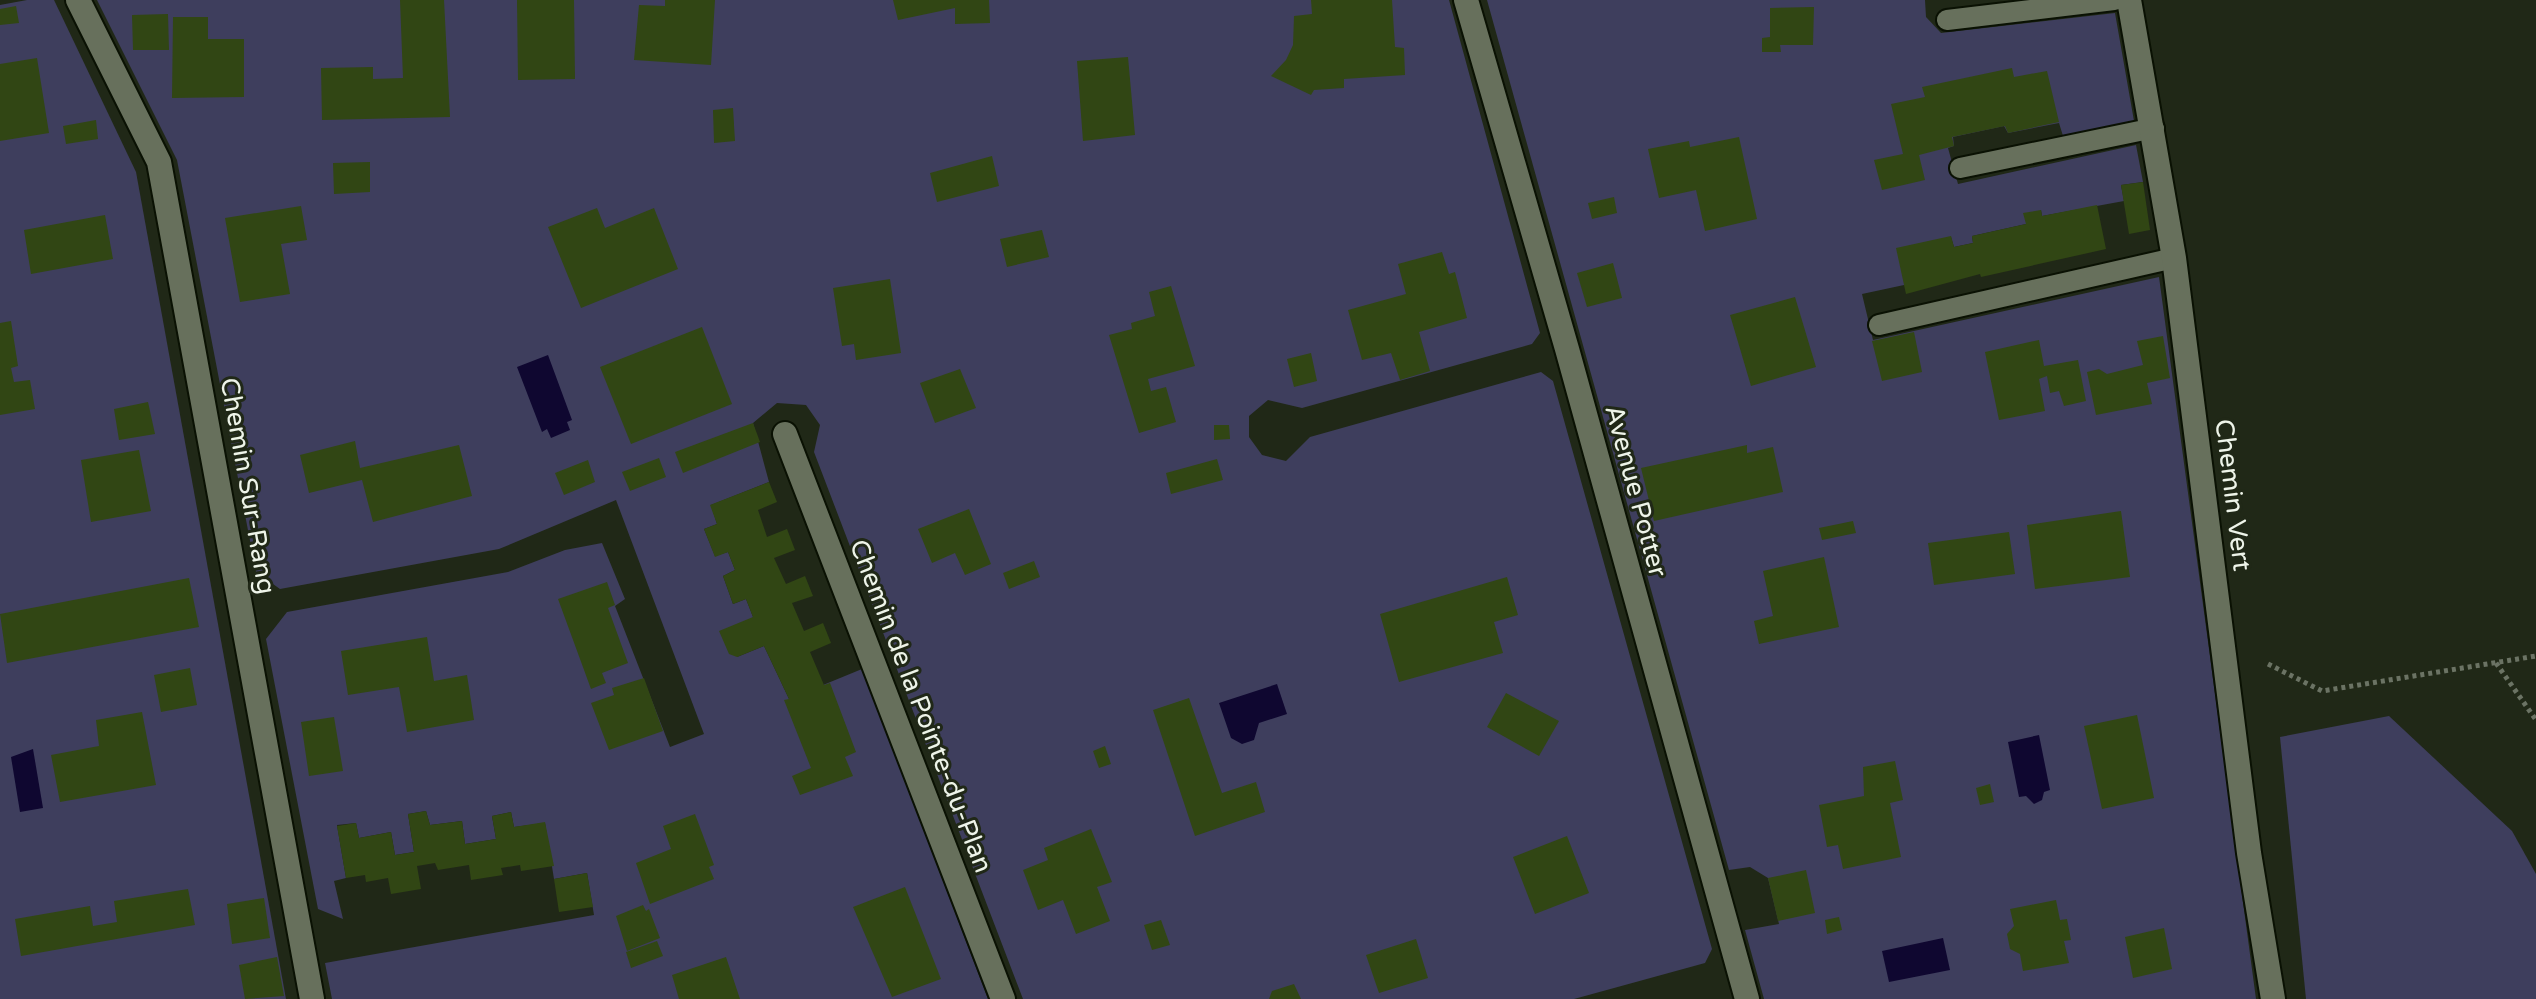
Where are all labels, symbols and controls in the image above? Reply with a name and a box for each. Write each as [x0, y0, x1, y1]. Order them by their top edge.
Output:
street label: Chemin Sur-Rang [214, 375, 282, 597]
street label: Avenue Potter [1598, 402, 1674, 581]
street label: Chemin Vert [2208, 417, 2258, 573]
street label: Chemin de la Pointe-du-Plan [843, 535, 999, 877]

